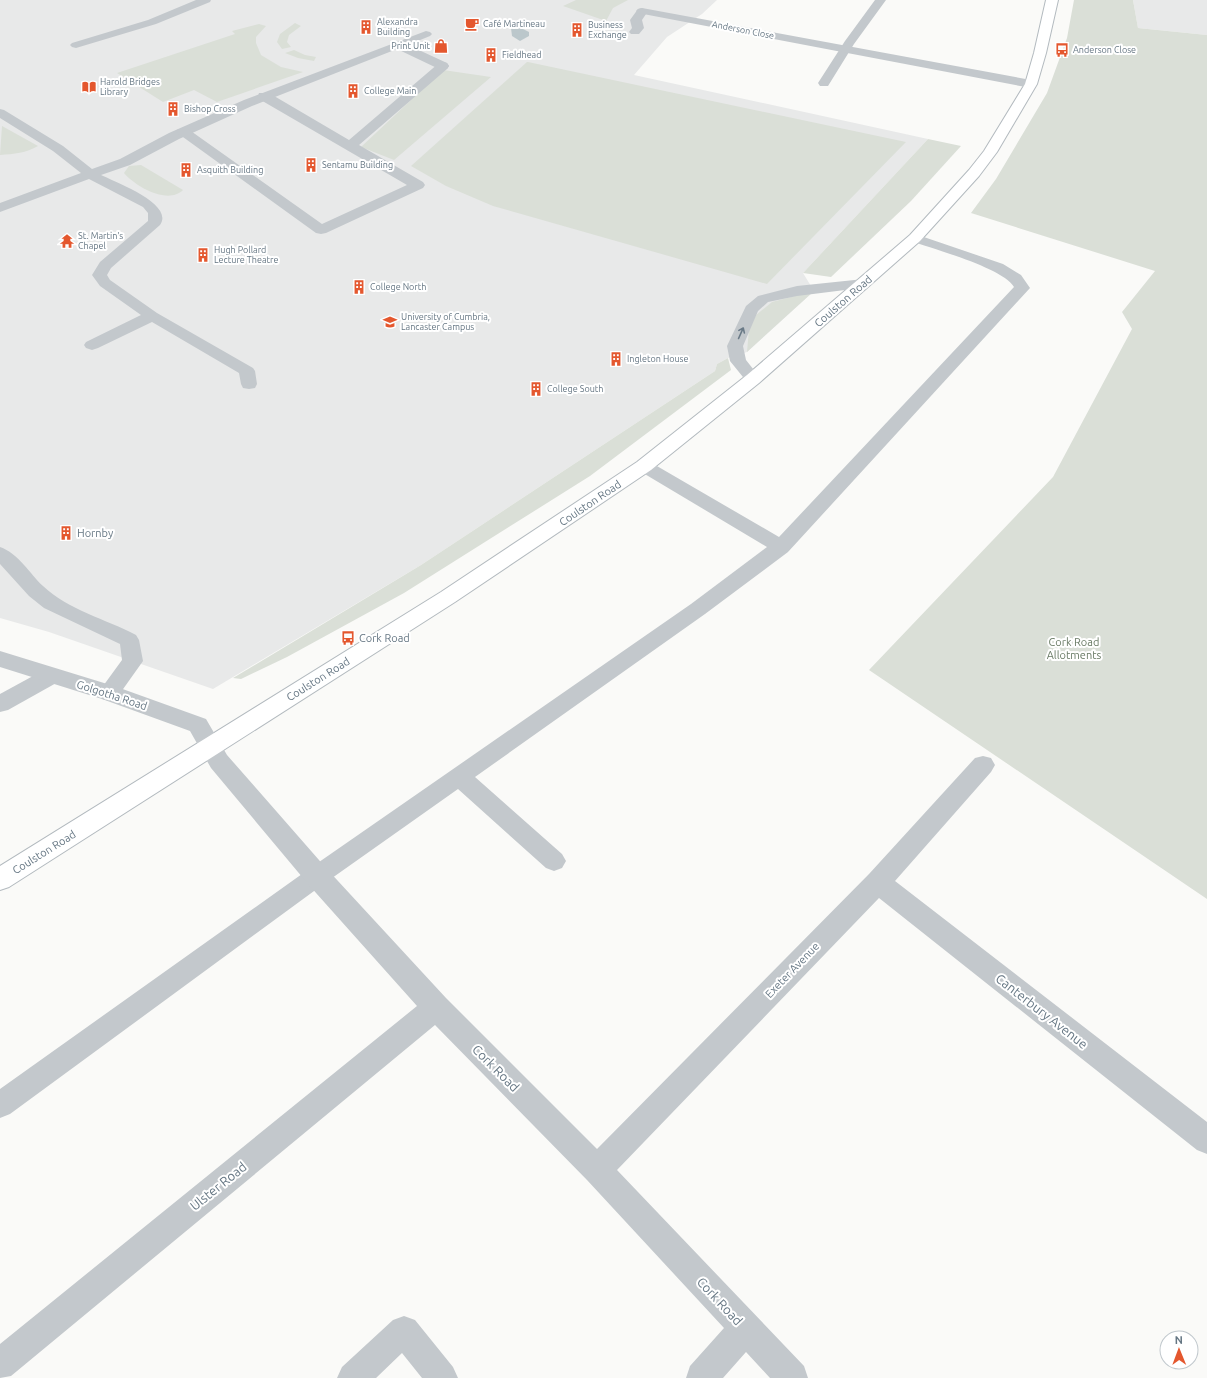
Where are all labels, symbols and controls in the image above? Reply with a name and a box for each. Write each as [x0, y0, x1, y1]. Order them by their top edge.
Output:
cafe icon: Café Martineau [464, 16, 480, 32]
place label: Alexandra Building [377, 17, 418, 37]
building icon: Alexandra Building [358, 19, 374, 35]
place label: Café Martineau [483, 19, 545, 29]
street label: Anderson Close [711, 19, 775, 41]
place label: Business Exchange [588, 20, 627, 40]
building icon: Business Exchange [569, 22, 585, 38]
shop icon: Print Unit [433, 38, 449, 54]
place label: Print Unit [391, 41, 430, 51]
bus stop icon: Anderson Close [1054, 42, 1070, 58]
place label: Anderson Close [1073, 45, 1136, 55]
building icon: Fieldhead [483, 47, 499, 63]
place label: Fieldhead [502, 50, 542, 60]
place label: Harold Bridges Library [100, 77, 160, 97]
library icon: Harold Bridges Library [81, 79, 97, 95]
building icon: College Main [345, 83, 361, 99]
place label: College Main [364, 86, 416, 96]
building icon: Bishop Cross [165, 101, 181, 117]
place label: Bishop Cross [184, 104, 236, 114]
building icon: Sentamu Building [303, 157, 319, 173]
place label: Sentamu Building [322, 160, 393, 170]
building icon: Asquith Building [178, 162, 194, 178]
place label: Asquith Building [197, 165, 263, 175]
place label: St. Martin's Chapel [78, 231, 123, 251]
temple icon: St. Martin's Chapel [59, 233, 75, 249]
place label: Hugh Pollard Lecture Theatre [214, 245, 279, 265]
building icon: Hugh Pollard Lecture Theatre [195, 247, 211, 263]
street label: Coulston Road [812, 273, 874, 329]
building icon: College North [351, 279, 367, 295]
place label: College North [370, 282, 426, 292]
place label: University of Cumbria, Lancaster Campus [401, 312, 490, 332]
school or university icon: University of Cumbria, Lancaster Campus [382, 314, 398, 330]
one-way arrow [738, 327, 745, 339]
building icon: Ingleton House [608, 351, 624, 367]
place label: Ingleton House [627, 354, 689, 364]
building icon: College South [528, 381, 544, 397]
place label: College South [547, 384, 603, 394]
street label: Coulston Road [557, 478, 623, 528]
building icon: Hornby [58, 525, 74, 541]
place label: Hornby [77, 527, 114, 539]
bus stop icon: Cork Road [340, 630, 356, 646]
place label: Cork Road [359, 632, 410, 644]
park label: Cork Road Allotments [1047, 636, 1102, 661]
street label: Coulston Road [284, 655, 352, 703]
street label: Golgotha Road [75, 678, 149, 712]
street label: Coulston Road [10, 828, 78, 876]
street label: Exeter Avenue [763, 940, 821, 1000]
street label: Canterbury Avenue [993, 971, 1091, 1051]
street label: Cork Road [470, 1042, 522, 1094]
street label: Ulster Road [187, 1159, 249, 1213]
street label: Cork Road [694, 1274, 746, 1328]
north arrow [1159, 1330, 1199, 1370]
text: N [1175, 1334, 1183, 1346]

